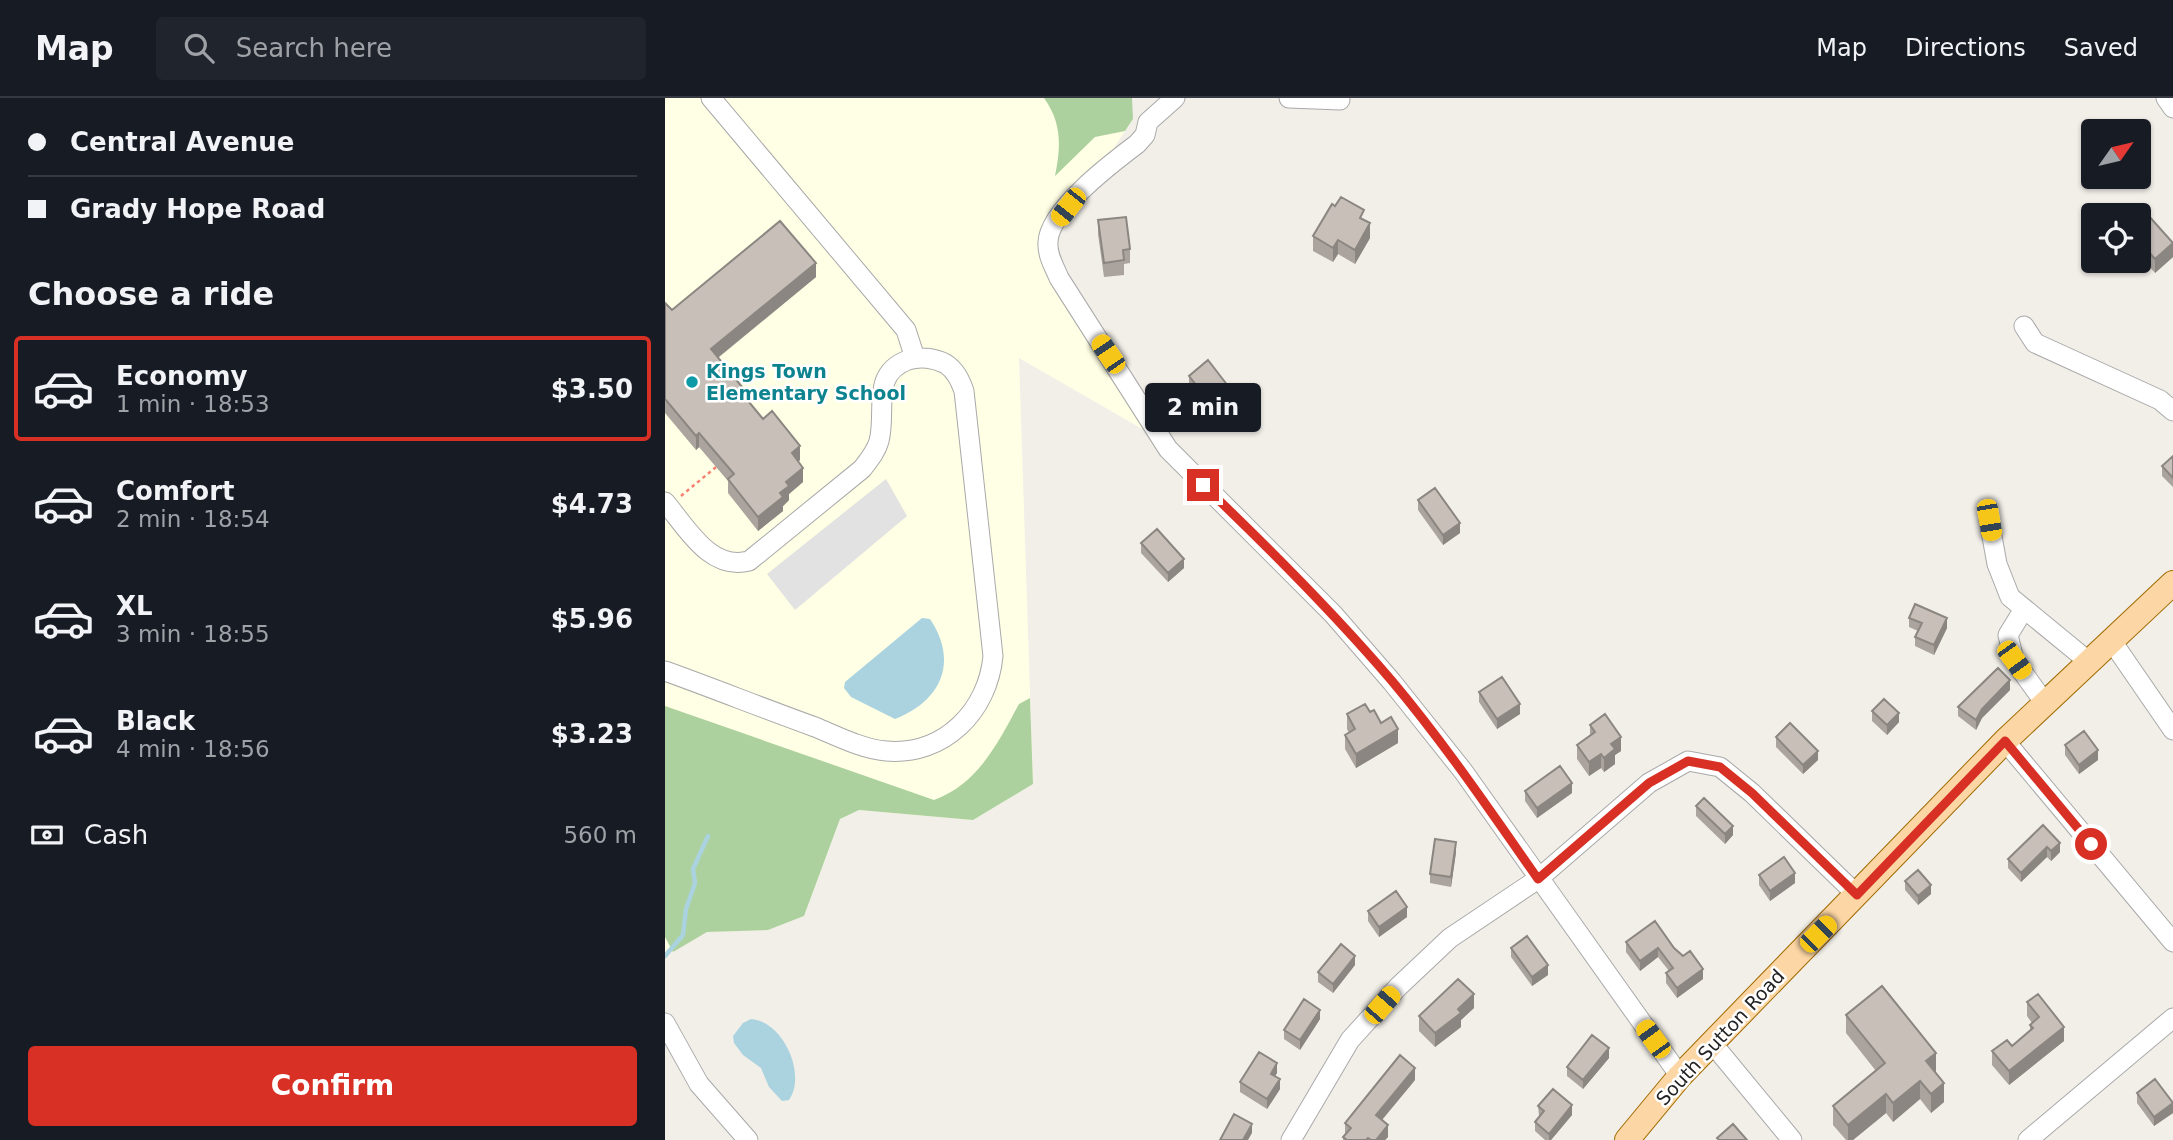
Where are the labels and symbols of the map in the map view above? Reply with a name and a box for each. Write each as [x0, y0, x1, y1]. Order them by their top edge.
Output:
north arrow [2081, 119, 2151, 189]
car [1047, 184, 1090, 230]
car [1088, 331, 1129, 377]
place label: Kings Town Elementary School [706, 360, 906, 404]
marker: Kings Town Elementary School [684, 374, 700, 390]
callout: 2 min [1145, 384, 1261, 432]
route end [1187, 469, 1219, 501]
car [1976, 497, 2003, 543]
car [1994, 637, 2035, 683]
route start [2075, 828, 2107, 860]
car [1796, 912, 1841, 956]
street label: South Sutton Road [1651, 965, 1789, 1109]
car [1361, 982, 1404, 1028]
car [1633, 1016, 1674, 1062]

